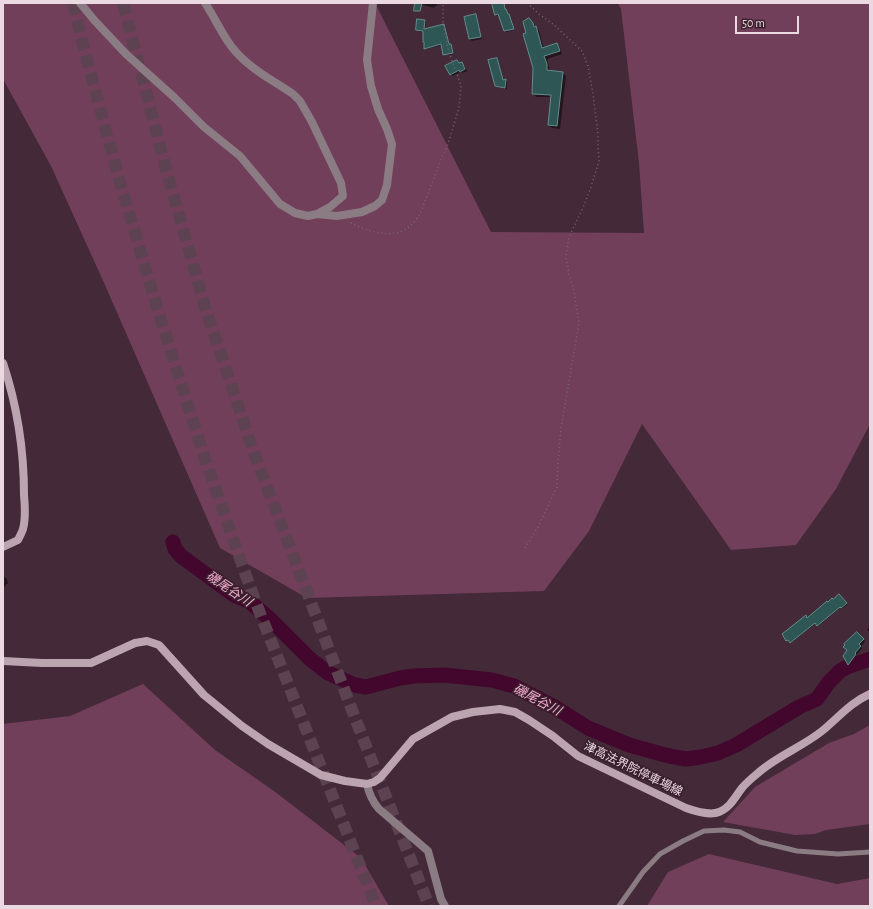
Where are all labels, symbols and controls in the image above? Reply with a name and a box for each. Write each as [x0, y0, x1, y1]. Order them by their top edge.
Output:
scale bar [737, 8, 801, 34]
text: 50 m [742, 17, 765, 29]
water label: 磯尾谷川 [203, 568, 255, 610]
water label: 磯尾谷川 [510, 681, 564, 719]
street label: 津高法界院停車場線 [581, 739, 685, 799]

